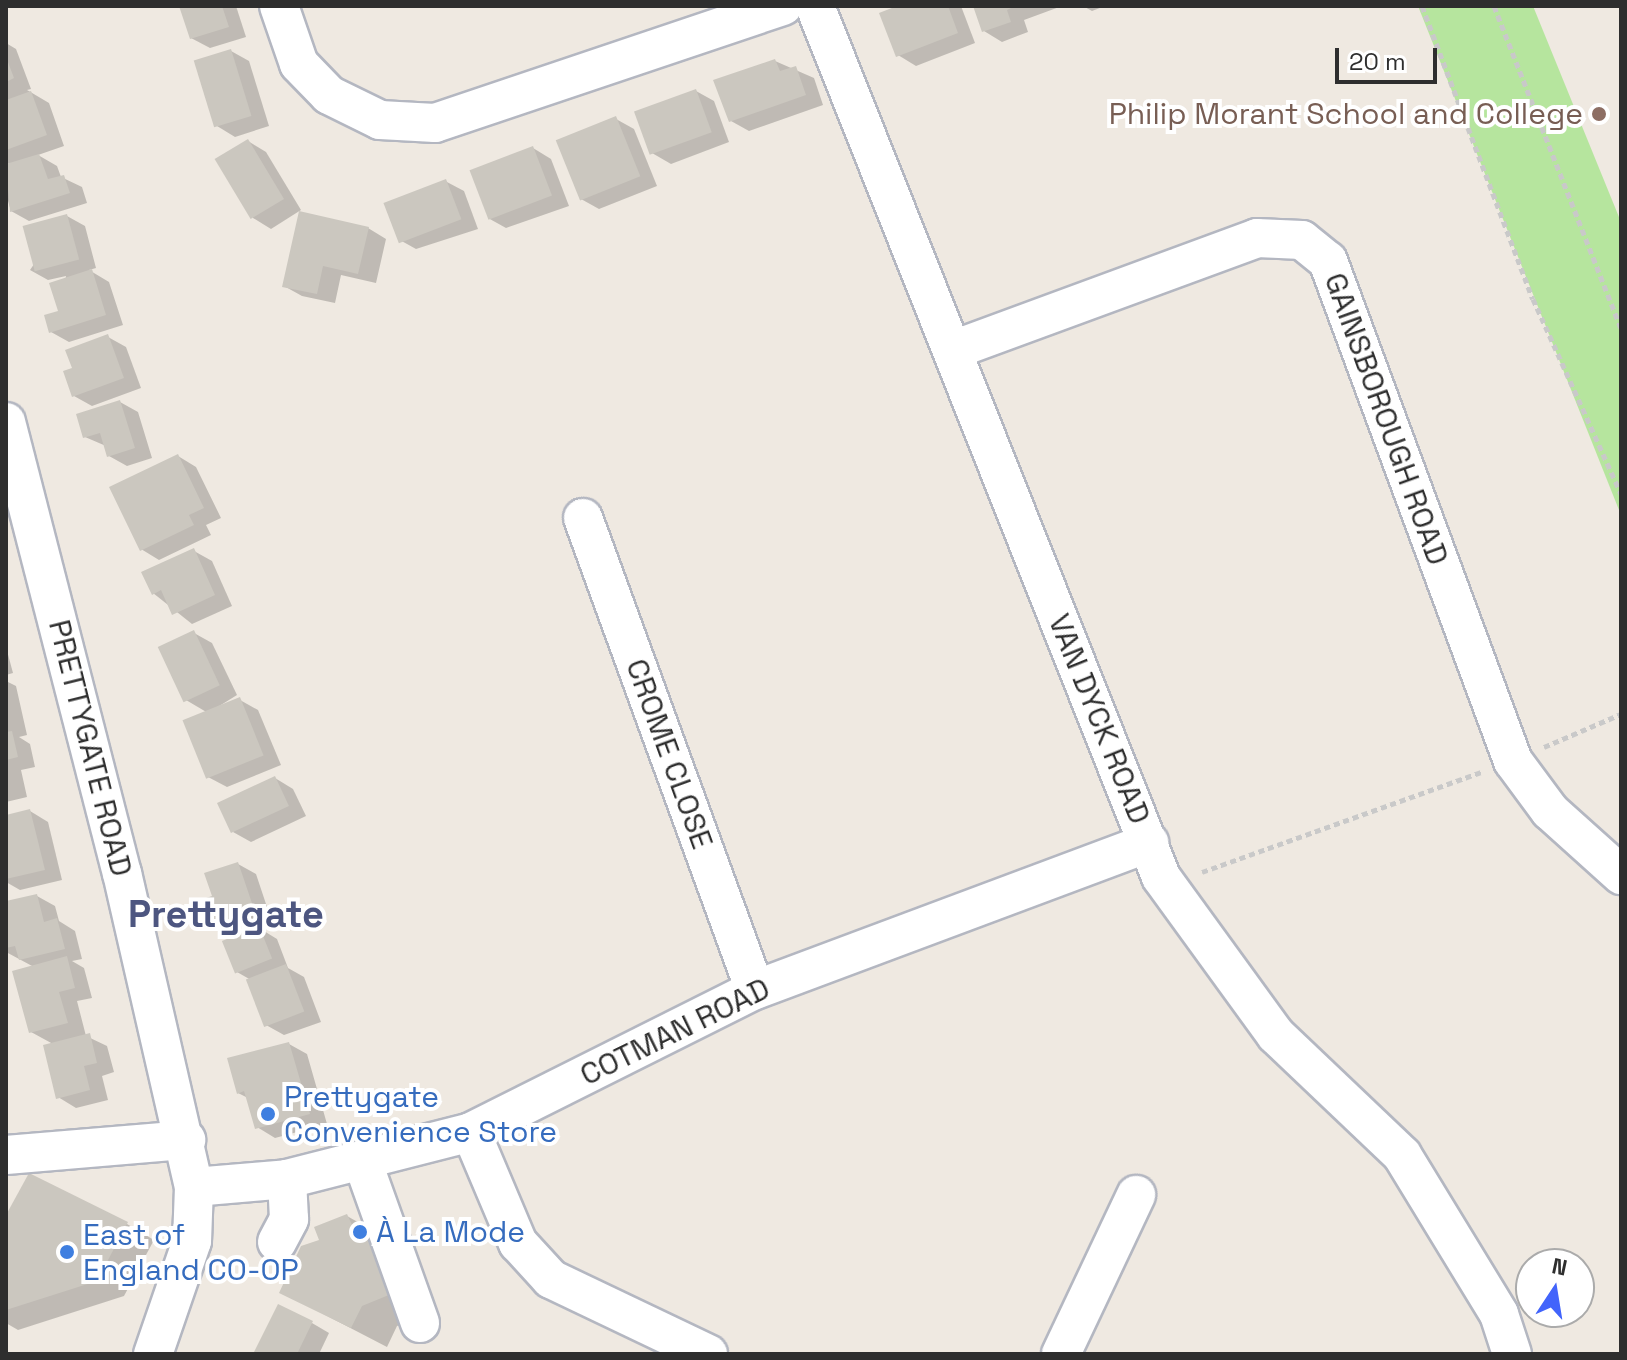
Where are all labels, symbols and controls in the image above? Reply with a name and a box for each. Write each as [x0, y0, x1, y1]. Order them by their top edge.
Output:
scale bar [1339, 32, 1441, 82]
text: 20 m [1349, 46, 1406, 77]
place label: Philip Morant School and College [1109, 96, 1583, 132]
marker: Philip Morant School and College [1590, 105, 1608, 123]
street label: GAINSBOROUGH ROAD [1316, 268, 1456, 570]
street label: VAN DYCK ROAD [1041, 609, 1157, 829]
street label: PRETTYGATE ROAD [41, 616, 139, 880]
street label: CROME CLOSE [618, 654, 720, 854]
district label: Prettygate [128, 892, 324, 938]
street label: COTMAN ROAD [575, 971, 775, 1093]
place label: Prettygate Convenience Store [284, 1079, 557, 1150]
marker: Prettygate Convenience Store [259, 1105, 277, 1123]
place label: À La Mode [376, 1214, 526, 1250]
place label: East of England CO-OP [83, 1217, 299, 1288]
marker: À La Mode [351, 1223, 369, 1241]
marker: East of England CO-OP [58, 1243, 76, 1261]
north arrow [1515, 1248, 1595, 1328]
text: N [1549, 1251, 1570, 1282]

